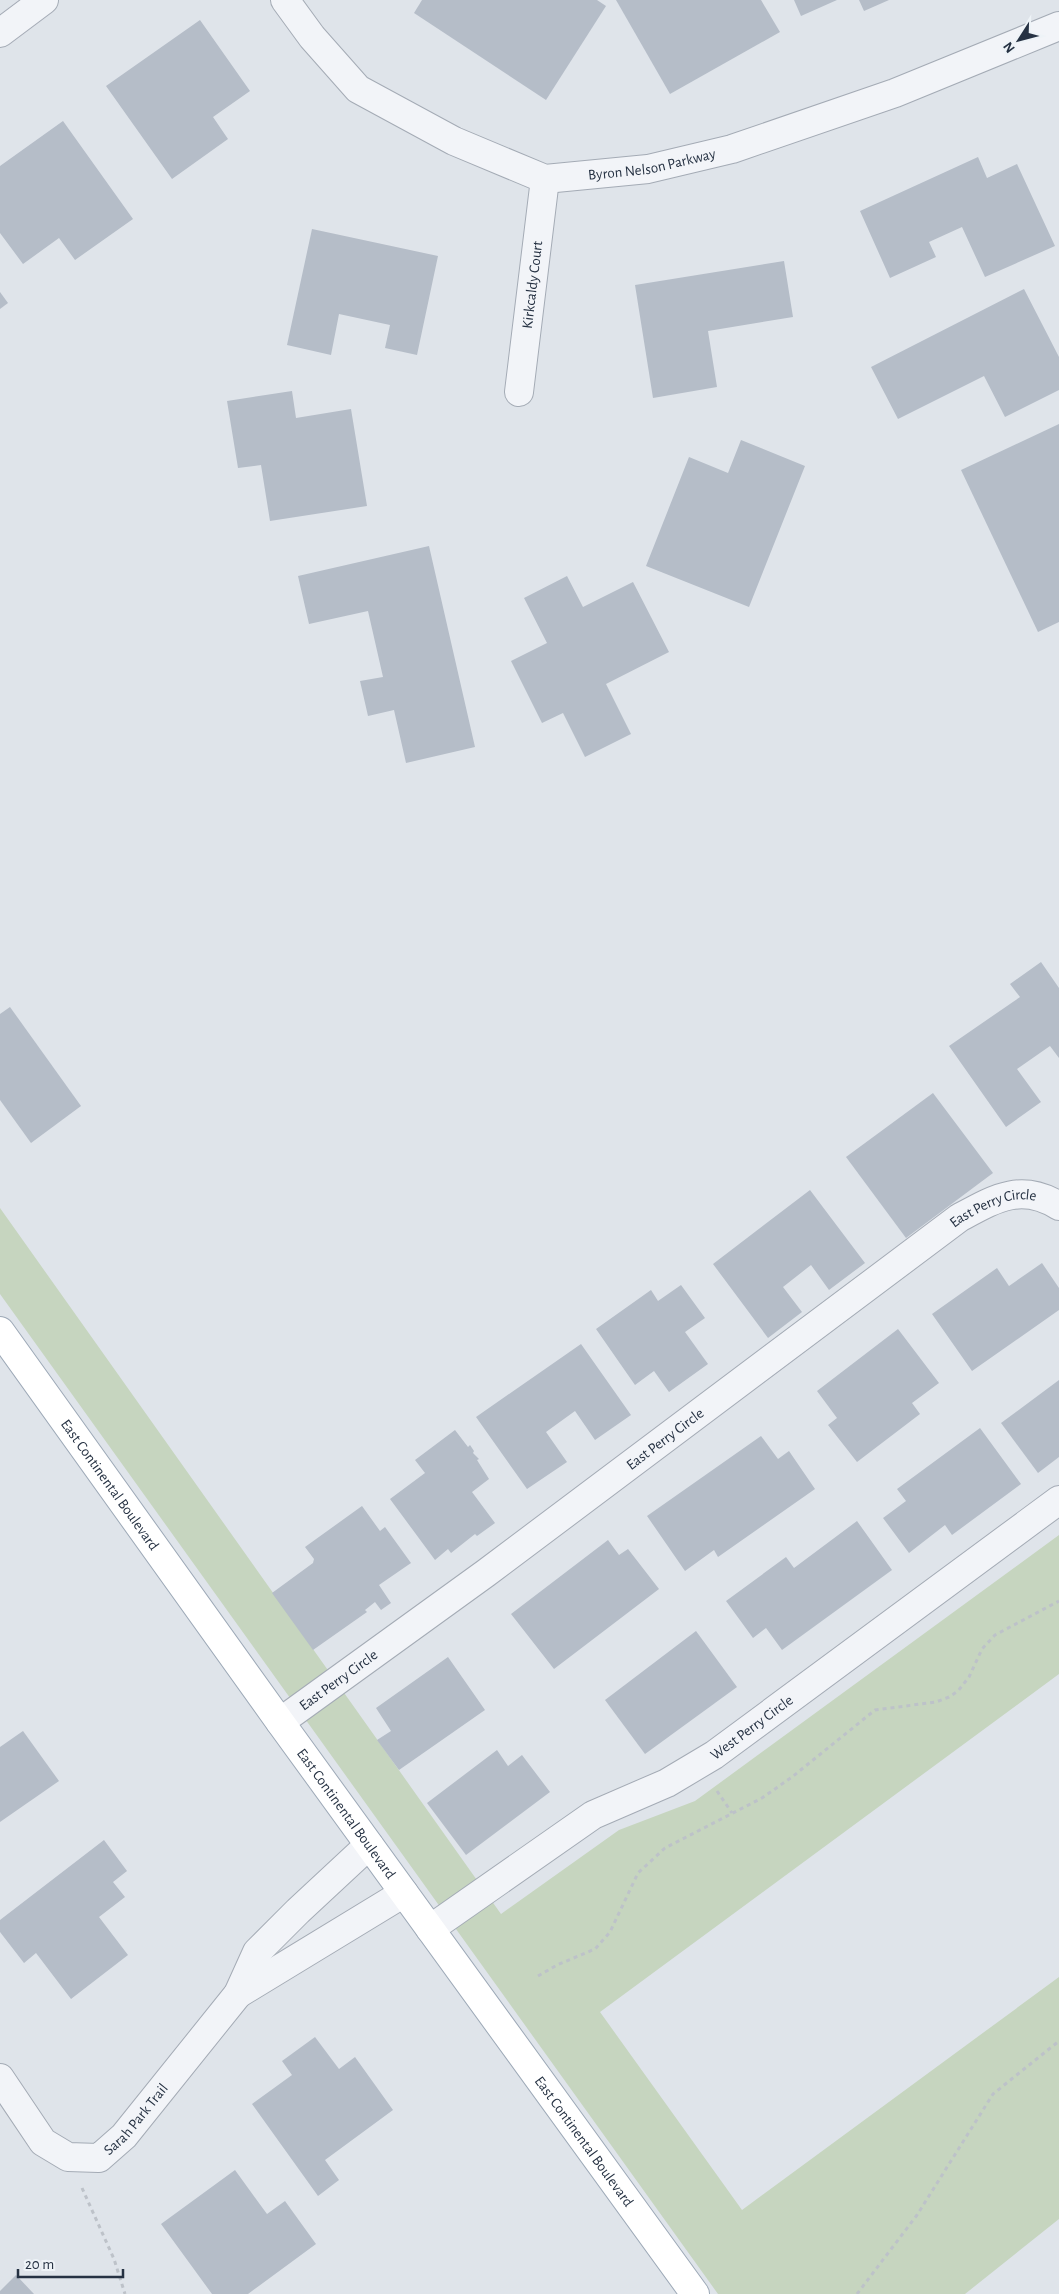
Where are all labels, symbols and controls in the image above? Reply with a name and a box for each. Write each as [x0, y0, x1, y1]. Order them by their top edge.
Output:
north arrow [994, 15, 1044, 65]
text: N [1001, 39, 1018, 55]
street label: Byron Nelson Parkway [587, 146, 718, 183]
street label: Kirkcaldy Court [520, 240, 545, 330]
street label: East Perry Circle [947, 1187, 1038, 1230]
street label: East Perry Circle [624, 1405, 707, 1473]
street label: East Continental Boulevard [58, 1417, 162, 1553]
street label: East Perry Circle [297, 1647, 380, 1713]
street label: West Perry Circle [708, 1692, 796, 1763]
street label: East Continental Boulevard [294, 1746, 398, 1882]
street label: East Continental Boulevard [532, 2074, 636, 2210]
street label: Sarah Park Trail [101, 2081, 171, 2158]
scale bar [18, 2246, 122, 2278]
text: 20 m [25, 2257, 54, 2272]

